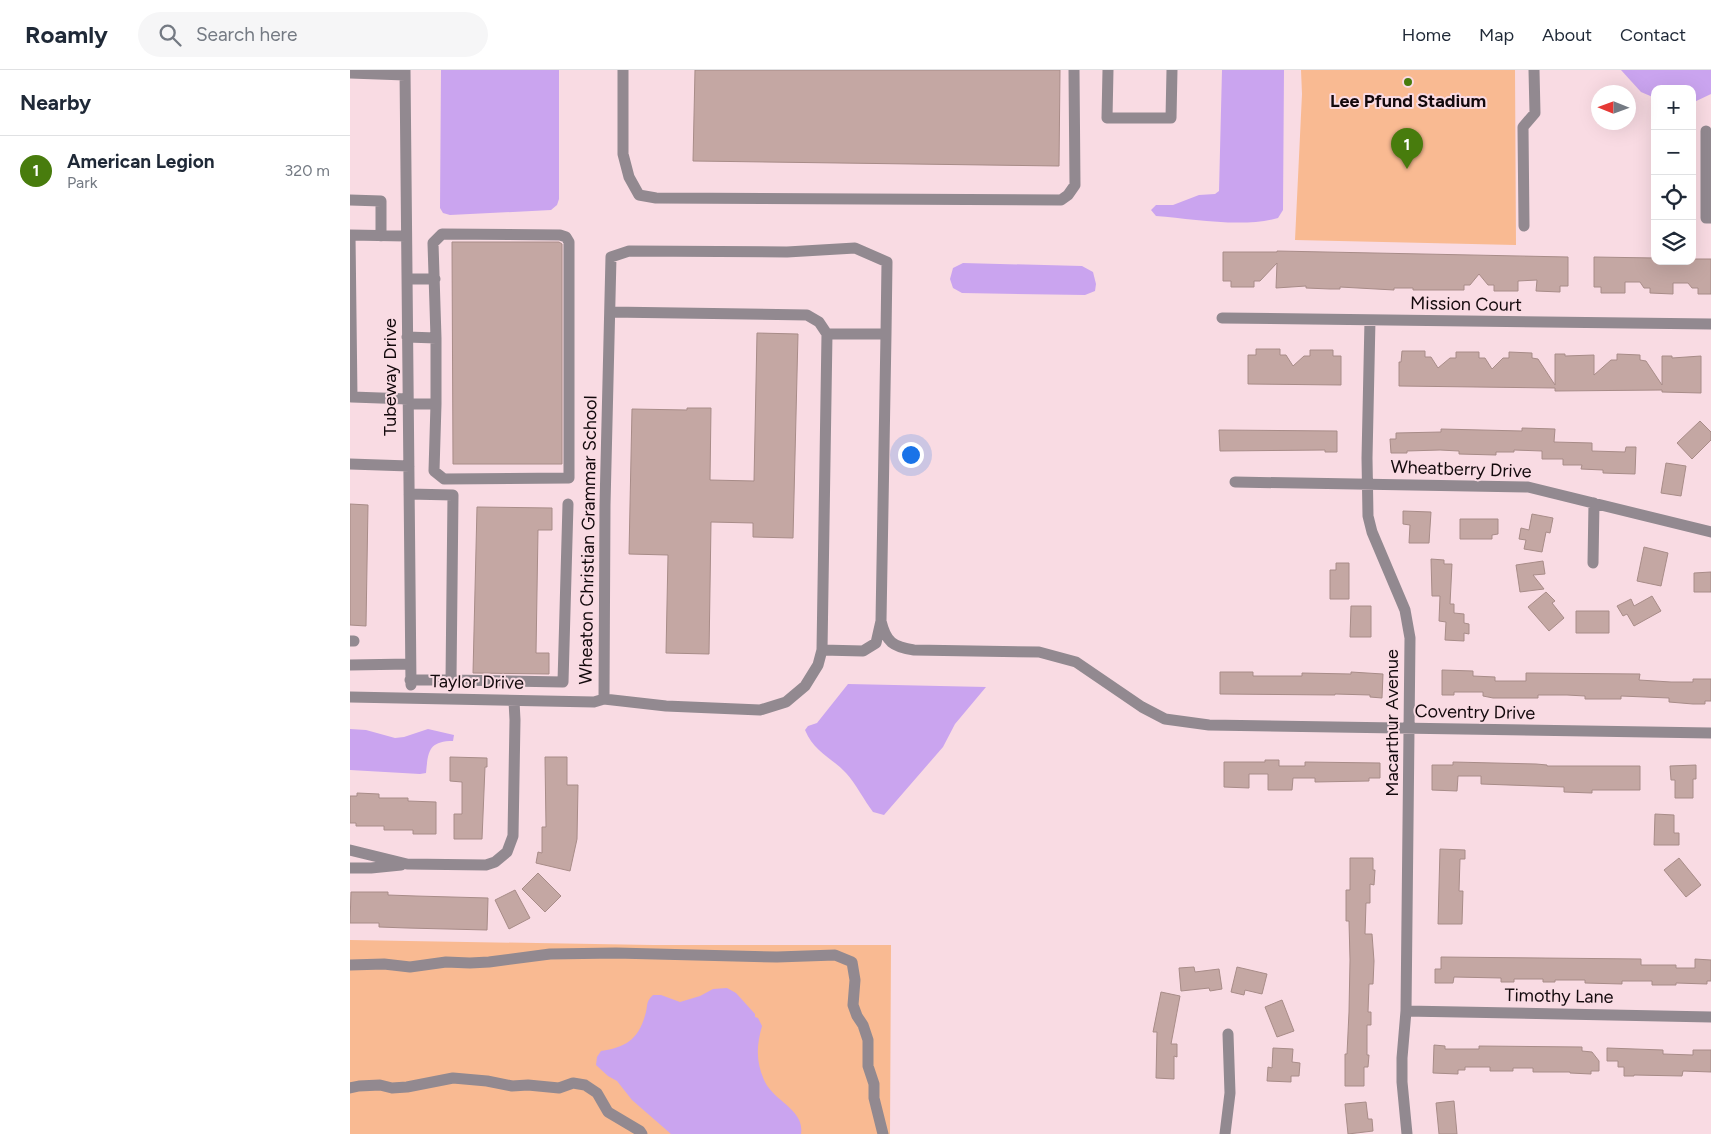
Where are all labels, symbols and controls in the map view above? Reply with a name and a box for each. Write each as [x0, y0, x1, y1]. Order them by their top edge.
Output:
search box [138, 12, 488, 57]
text: Roamly [25, 20, 108, 49]
icon: search [156, 21, 184, 49]
text: Search here [196, 23, 297, 46]
text: Home [1402, 24, 1451, 46]
text: Map [1479, 24, 1514, 46]
text: About [1542, 24, 1592, 46]
text: Contact [1620, 24, 1686, 46]
marker: Lee Pfund Stadium [1402, 76, 1414, 88]
north arrow [1591, 85, 1636, 130]
map controls [1651, 85, 1696, 265]
button: + [1651, 85, 1696, 130]
text: Nearby [20, 90, 91, 115]
place label: Lee Pfund Stadium [1330, 90, 1486, 112]
pin: 1 [1391, 128, 1423, 169]
button: − [1651, 130, 1696, 175]
text: American Legion [67, 150, 215, 173]
text: 1 [33, 161, 39, 180]
text: 320 m [285, 161, 330, 180]
text: Park [67, 173, 97, 192]
button: locate [1651, 175, 1696, 220]
button: layers [1651, 220, 1696, 265]
street label: Mission Court [1410, 292, 1522, 316]
street label: Tubeway Drive [379, 318, 401, 436]
street label: Wheaton Christian Grammar School [574, 395, 602, 685]
your location [898, 442, 924, 468]
street label: Wheatberry Drive [1390, 456, 1532, 482]
street label: Macarthur Avenue [1381, 649, 1403, 797]
street label: Taylor Drive [430, 670, 524, 694]
street label: Coventry Drive [1415, 700, 1536, 724]
street label: Timothy Lane [1504, 984, 1614, 1008]

